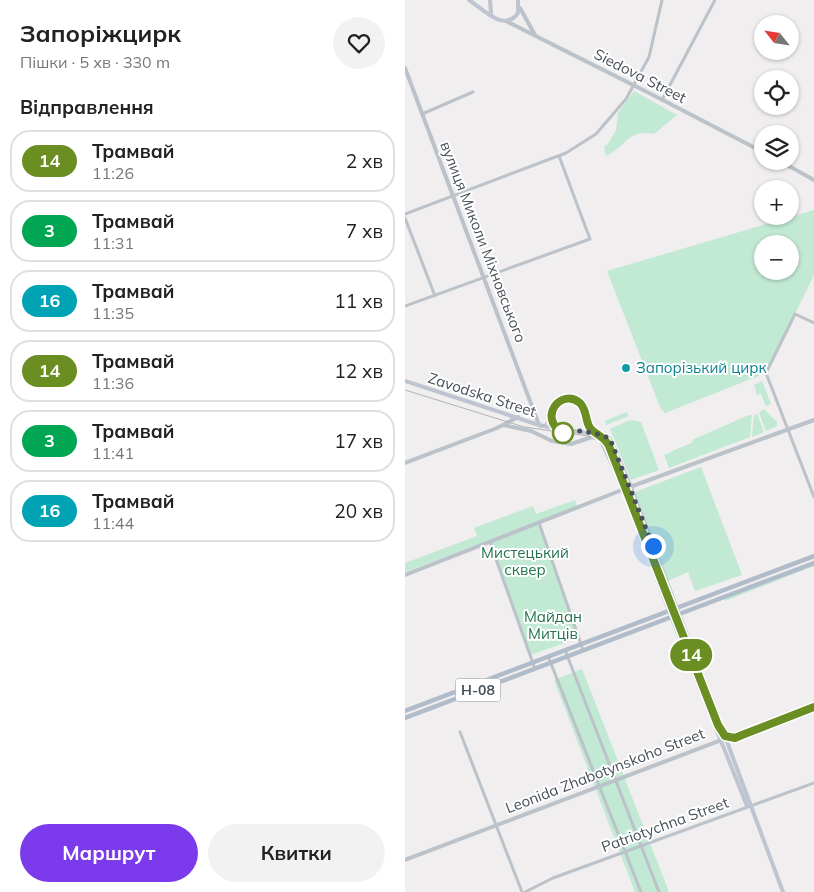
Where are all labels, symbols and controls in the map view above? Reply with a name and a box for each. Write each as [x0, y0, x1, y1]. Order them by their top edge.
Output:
north arrow [754, 15, 799, 60]
map controls [754, 15, 799, 280]
button: heart [333, 17, 385, 69]
text: Запоріжцирк [20, 18, 181, 48]
street label: Siedova Street [591, 44, 689, 107]
text: Пішки · 5 хв · 330 m [20, 52, 170, 72]
button: locate [754, 70, 799, 115]
text: Відправлення [20, 95, 154, 119]
button: layers [754, 125, 799, 170]
text: Трамвай [92, 139, 174, 163]
street label: вулиця Миколи Міхновського [436, 139, 531, 345]
text: 14 [39, 149, 60, 172]
text: 2 хв [346, 149, 383, 173]
text: 11:26 [92, 163, 134, 183]
button: + [754, 180, 799, 225]
text: Трамвай [92, 209, 174, 233]
text: 3 [44, 219, 55, 242]
text: 7 хв [346, 219, 383, 243]
text: 11:31 [92, 233, 134, 253]
button: − [754, 235, 799, 280]
text: Трамвай [92, 279, 174, 303]
text: 16 [39, 289, 60, 312]
text: 11 хв [334, 289, 383, 313]
text: 11:35 [92, 303, 134, 323]
text: Трамвай [92, 349, 174, 373]
place label: Запорізький цирк [636, 358, 767, 377]
text: 14 [39, 359, 60, 382]
text: 12 хв [334, 359, 383, 383]
marker: Запорізький цирк [620, 362, 632, 374]
street label: Zavodska Street [426, 368, 539, 421]
text: 11:36 [92, 373, 134, 393]
text: Трамвай [92, 419, 174, 443]
unlabelled marker [552, 422, 574, 444]
text: 3 [44, 429, 55, 452]
text: 17 хв [334, 429, 383, 453]
text: 11:41 [92, 443, 134, 463]
text: Трамвай [92, 489, 174, 513]
text: 16 [39, 499, 60, 522]
text: 20 хв [334, 499, 383, 523]
text: 11:44 [92, 513, 134, 533]
your location [641, 534, 666, 559]
park label: Мистецький сквер [481, 543, 569, 579]
park label: Майдан Митців [524, 607, 582, 643]
line badge: 14 [669, 639, 713, 671]
text: 14 [680, 643, 702, 666]
road number: Н-08 [455, 678, 501, 702]
street label: Leonida Zhabotynskoho Street [503, 724, 707, 817]
street label: Patriotychna Street [599, 793, 731, 856]
button: Маршрут [20, 824, 198, 882]
button: Квитки [208, 824, 385, 882]

